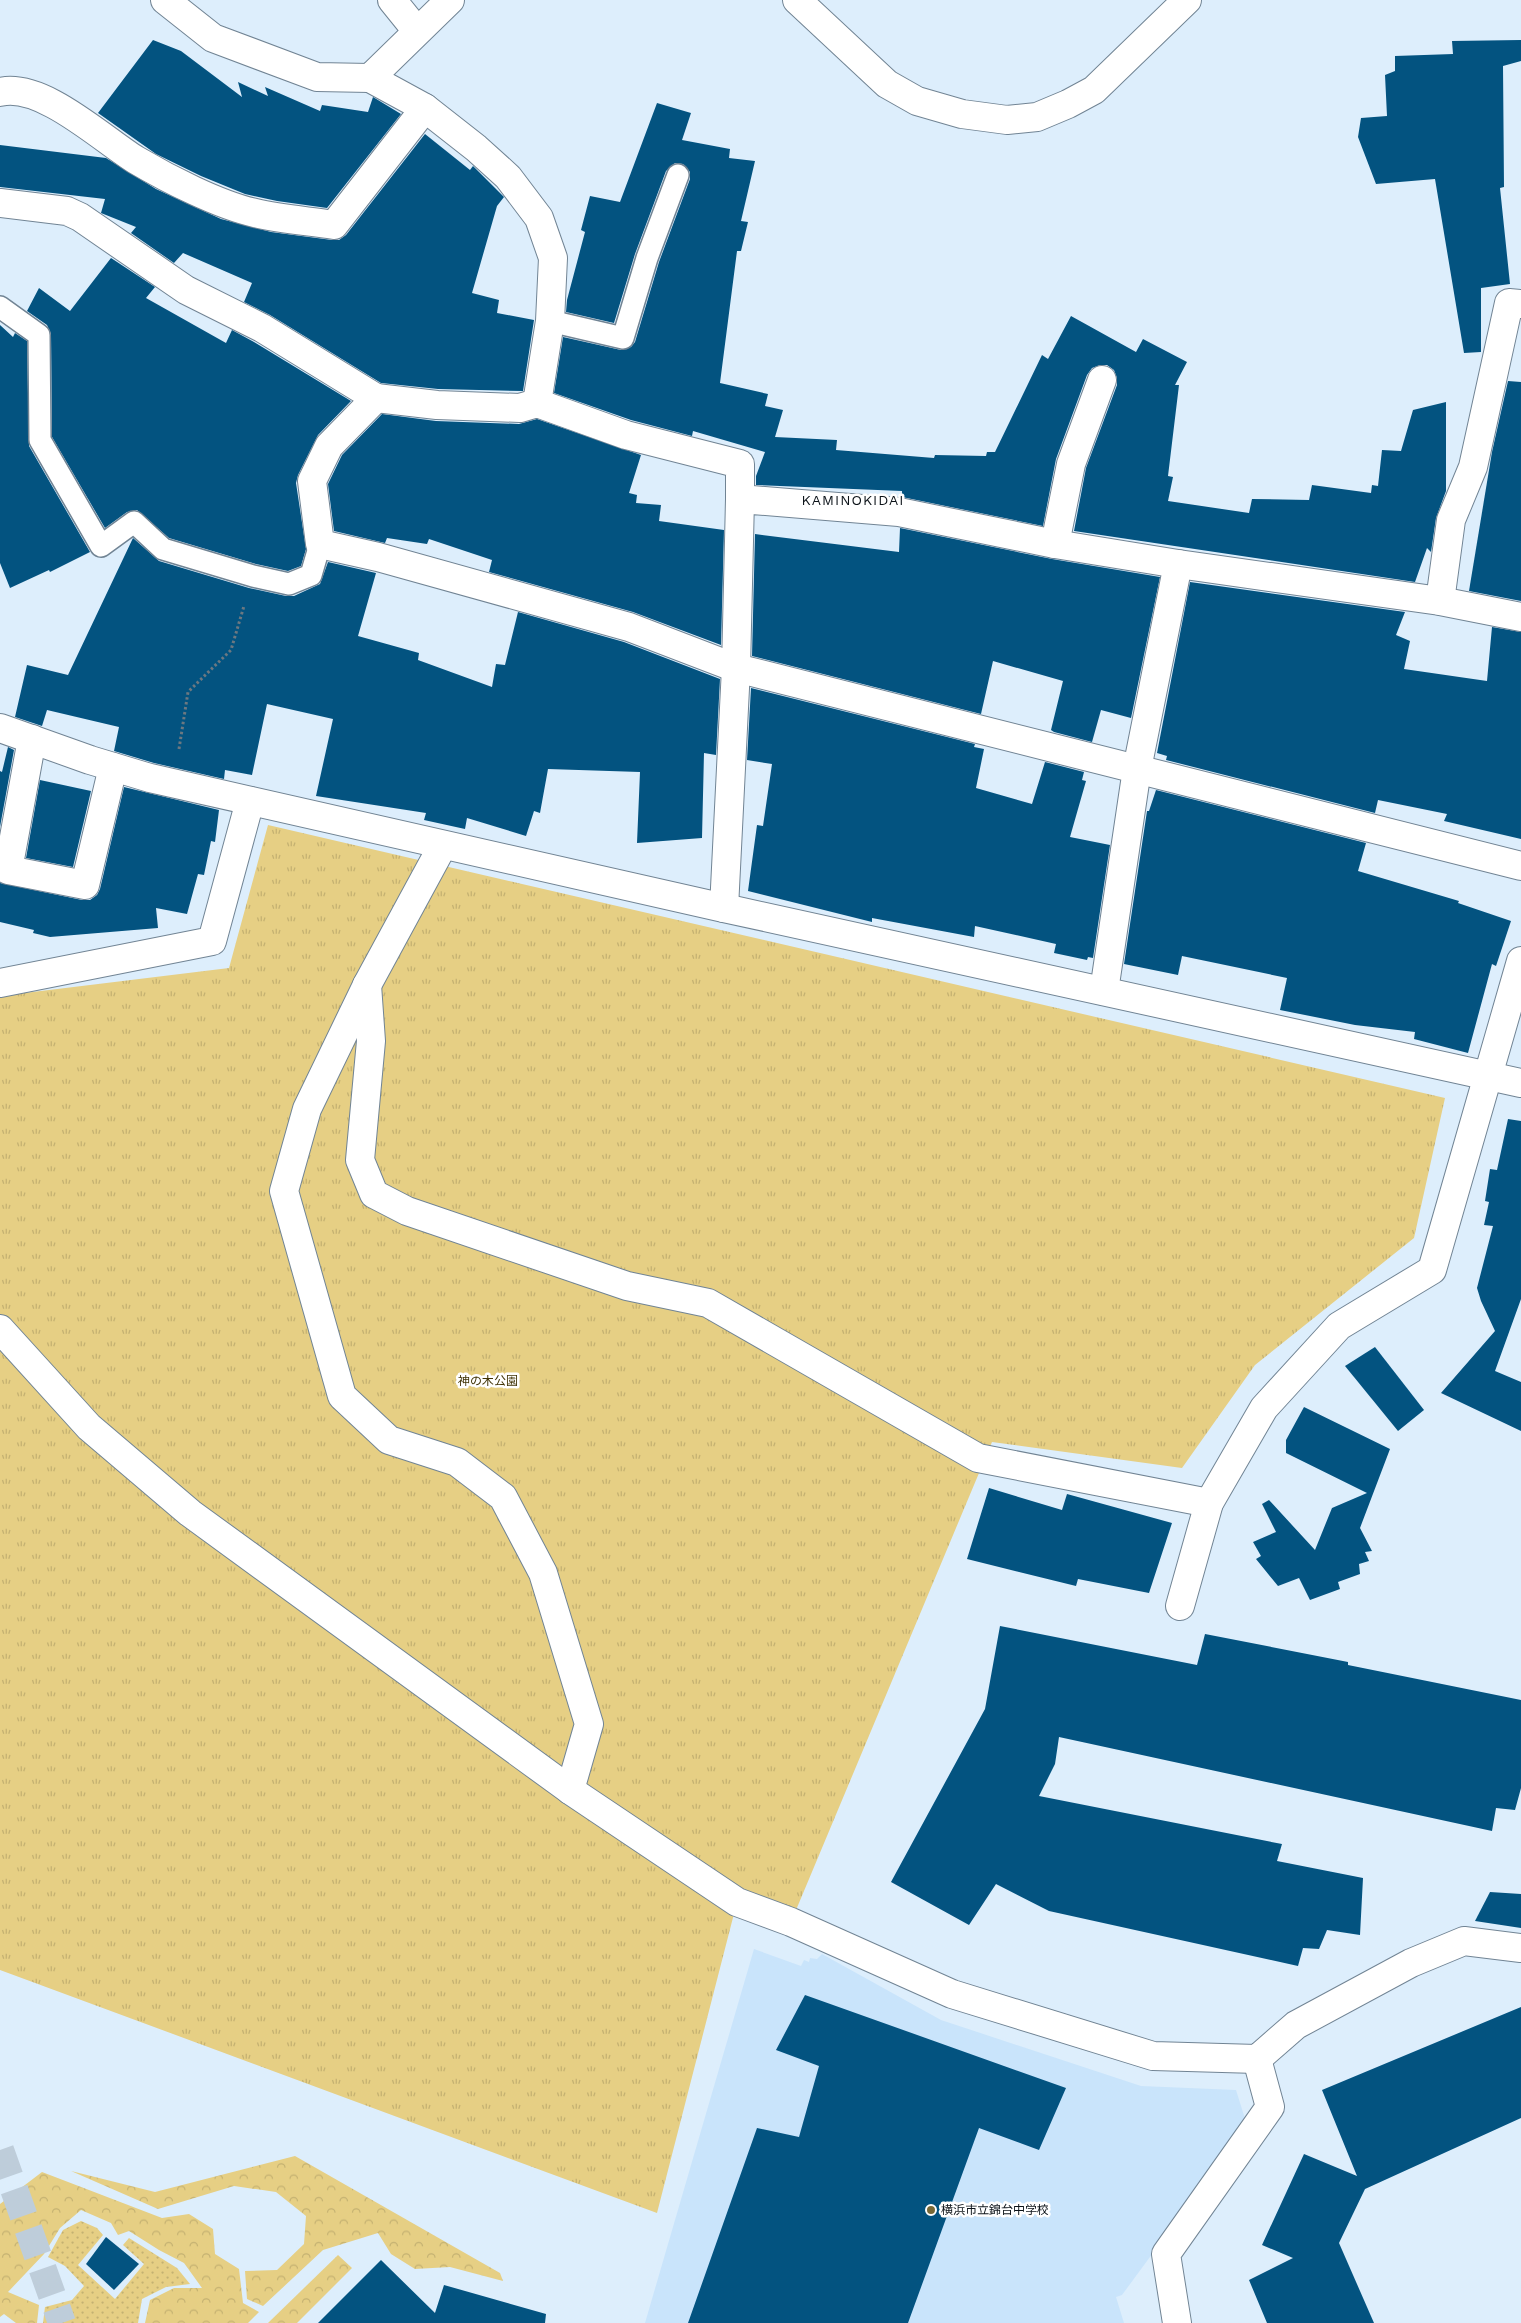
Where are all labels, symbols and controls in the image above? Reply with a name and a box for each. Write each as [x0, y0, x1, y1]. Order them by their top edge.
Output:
district label: KAMINOKIDAI [802, 492, 904, 508]
park label: 神の木公園 [458, 1374, 518, 1388]
place label: 横浜市立錦台中学校 [941, 2203, 1049, 2217]
marker: 横浜市立錦台中学校 [925, 2204, 937, 2216]

